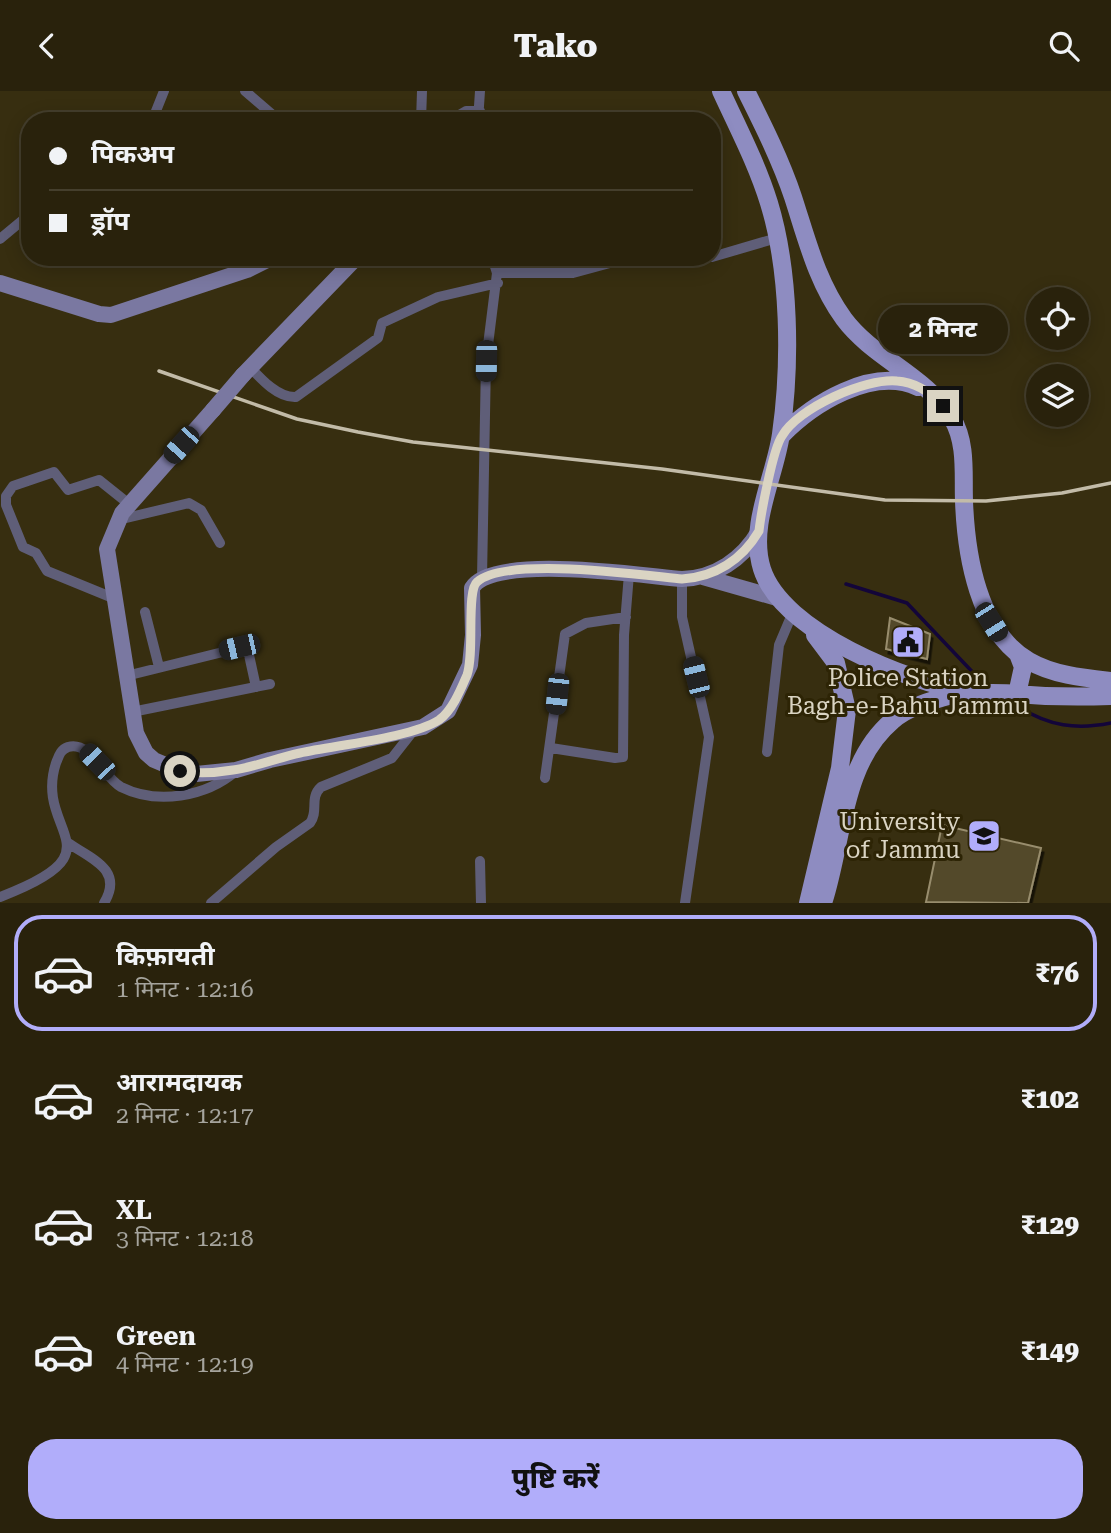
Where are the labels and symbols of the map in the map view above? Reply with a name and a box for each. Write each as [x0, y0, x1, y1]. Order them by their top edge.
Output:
callout: 2 मिनट [878, 305, 1008, 353]
car [476, 340, 497, 382]
route end [927, 390, 959, 422]
car [160, 422, 203, 468]
car [971, 599, 1012, 645]
public building icon: Police Station Bagh-e-Bahu Jammu [889, 623, 927, 661]
car [217, 632, 262, 662]
car [681, 654, 712, 700]
place label: Police Station Bagh-e-Bahu Jammu [787, 664, 1029, 720]
car [545, 672, 570, 716]
car [75, 740, 120, 784]
route start [164, 755, 196, 787]
place label: University of Jammu [839, 808, 961, 864]
school or university icon: University of Jammu [965, 817, 1003, 855]

